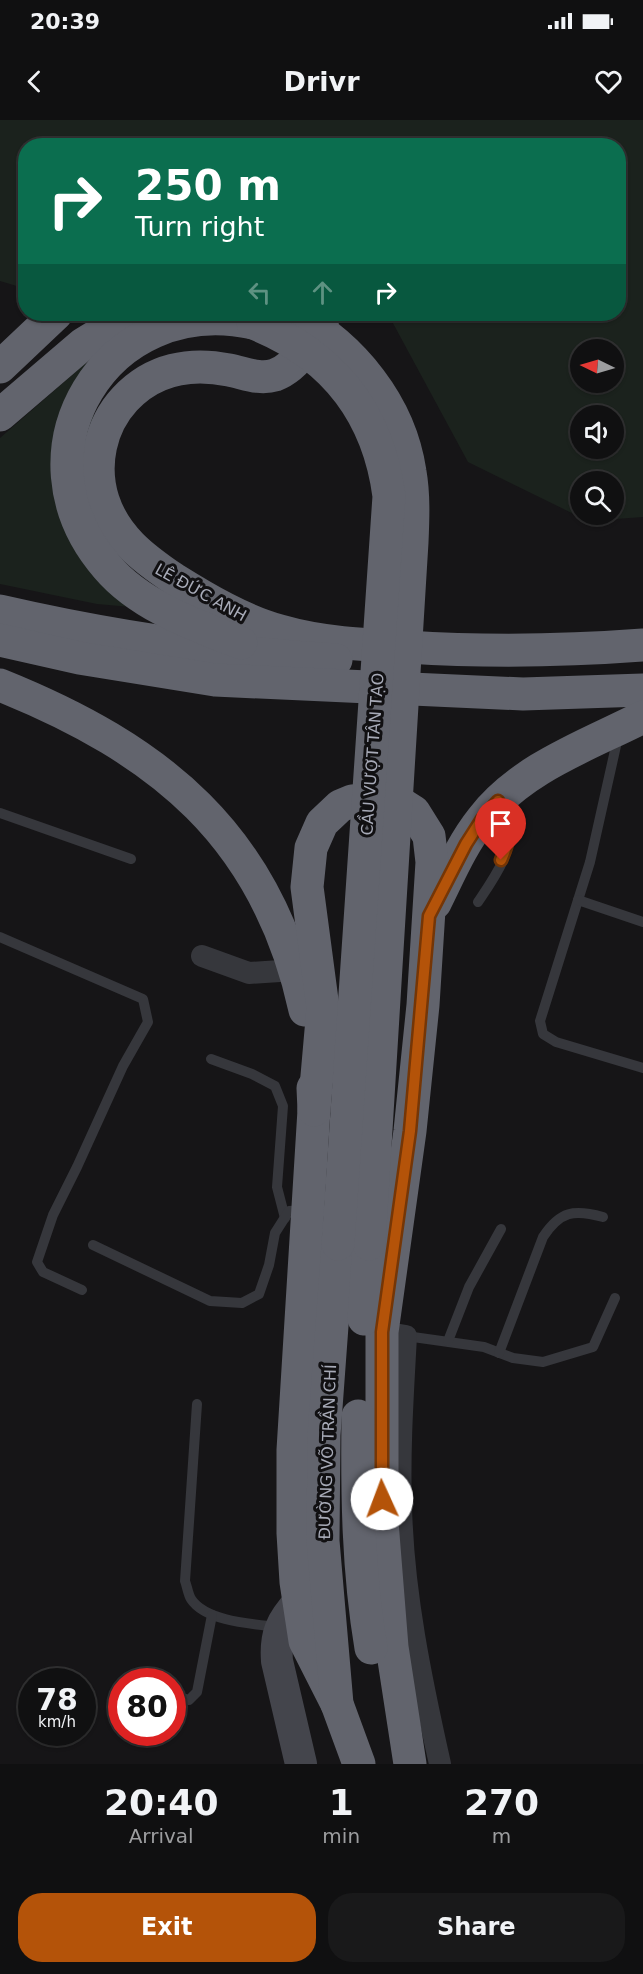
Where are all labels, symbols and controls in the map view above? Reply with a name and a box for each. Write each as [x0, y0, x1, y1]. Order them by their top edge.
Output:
text: 20:39 [30, 9, 100, 34]
icon: back [18, 65, 51, 98]
icon: heart [592, 65, 625, 98]
text: Drivr [284, 66, 359, 97]
text: 250 m [135, 161, 281, 210]
icon: right [36, 162, 114, 240]
text: Turn right [135, 211, 264, 242]
icon: left [243, 276, 276, 309]
icon: ahead [306, 276, 339, 309]
icon: right [369, 276, 402, 309]
north arrow [570, 339, 624, 393]
map controls [570, 339, 624, 525]
button: sound [570, 405, 624, 459]
button: search [570, 471, 624, 525]
street label: LÊ ĐỨC ANH [152, 560, 250, 625]
street label: CẦU VƯỢT TÂN TẠO [355, 672, 388, 836]
pin [475, 798, 526, 860]
icon: arrive [484, 807, 517, 840]
street label: ĐƯỜNG VÕ TRẦN CHÍ [313, 1364, 340, 1540]
position arrow [350, 1467, 414, 1531]
speed limit sign: 80 [108, 1668, 186, 1746]
text: 78 [36, 1682, 78, 1717]
text: km/h [38, 1713, 76, 1731]
text: 20:40 [104, 1782, 218, 1823]
text: 1 [329, 1782, 354, 1823]
text: 270 [464, 1782, 539, 1823]
text: Arrival [129, 1824, 194, 1848]
text: min [322, 1824, 360, 1848]
text: m [492, 1824, 511, 1848]
button: Exit [18, 1893, 316, 1962]
button: Share [328, 1893, 625, 1962]

